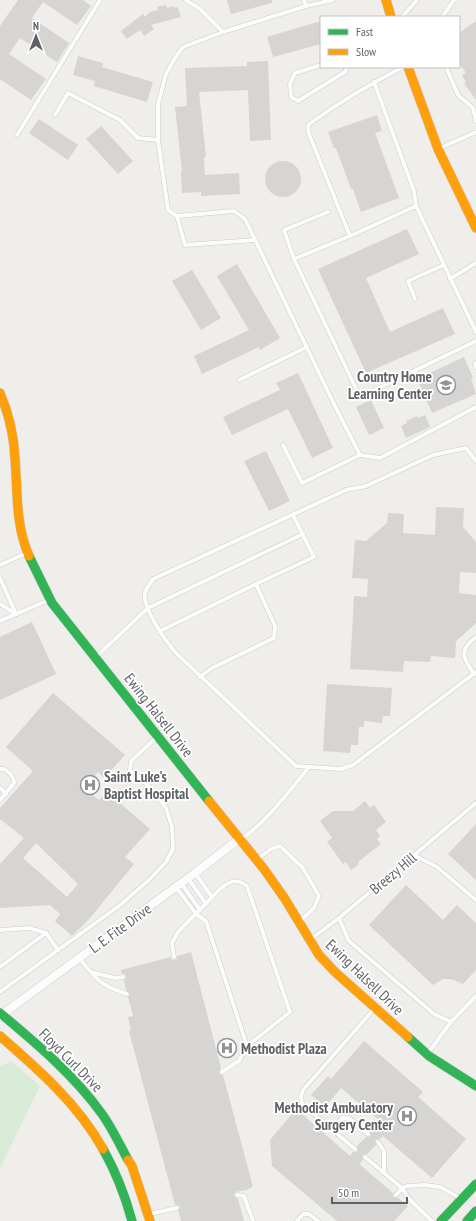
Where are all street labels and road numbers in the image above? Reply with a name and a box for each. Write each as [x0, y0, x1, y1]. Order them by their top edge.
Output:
street label: Ewing Halsell Drive [120, 669, 198, 761]
street label: Breezy Hill [366, 848, 421, 898]
street label: L. E. Fite Drive [85, 899, 155, 957]
street label: Ewing Halsell Drive [322, 935, 408, 1019]
street label: Floyd Curl Drive [35, 1024, 107, 1096]

